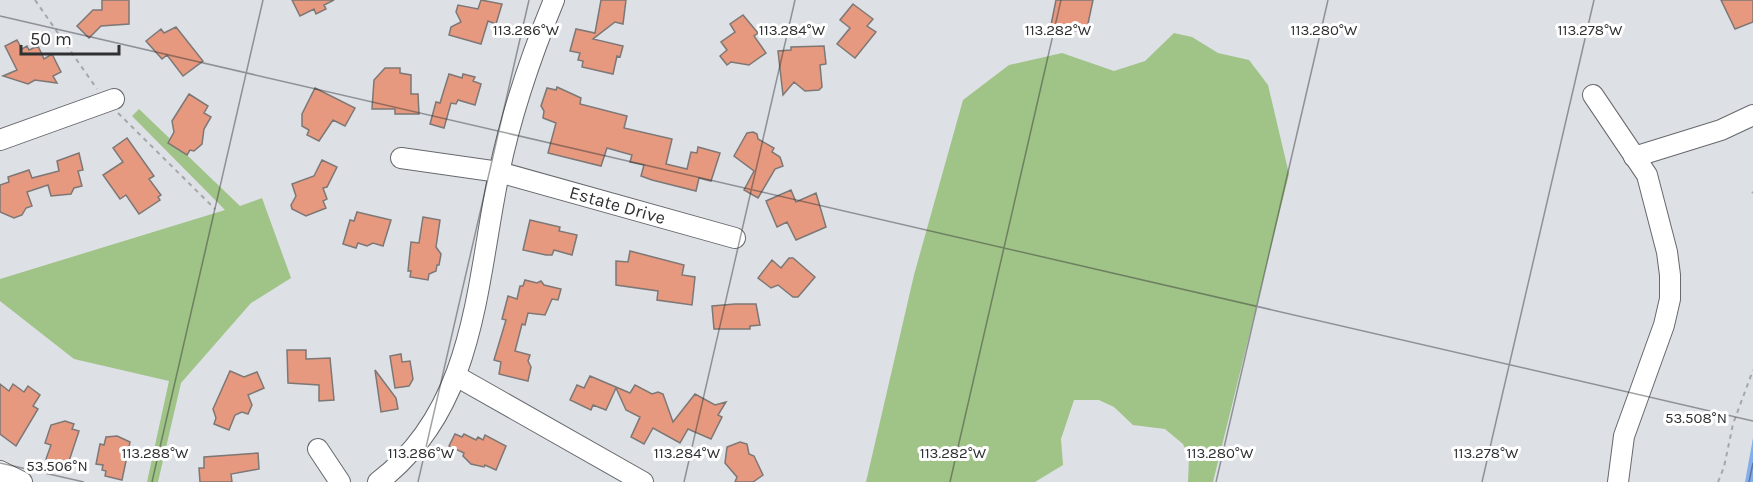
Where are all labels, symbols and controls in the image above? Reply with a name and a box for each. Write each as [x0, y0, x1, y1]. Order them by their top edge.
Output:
scale bar [21, 18, 118, 56]
text: 113.286°W [493, 21, 560, 39]
text: 113.284°W [759, 21, 826, 39]
text: 113.282°W [1025, 21, 1092, 39]
text: 113.280°W [1291, 21, 1358, 39]
text: 113.278°W [1558, 21, 1623, 39]
text: 50 m [30, 28, 72, 50]
street label: Estate Drive [567, 181, 668, 229]
text: 53.508°N [1665, 409, 1727, 427]
text: 113.288°W [121, 444, 189, 462]
text: 113.286°W [388, 444, 455, 462]
text: 113.284°W [654, 444, 721, 462]
text: 113.282°W [920, 444, 987, 462]
text: 113.280°W [1187, 444, 1254, 462]
text: 113.278°W [1454, 444, 1519, 462]
text: 53.506°N [26, 457, 88, 475]

